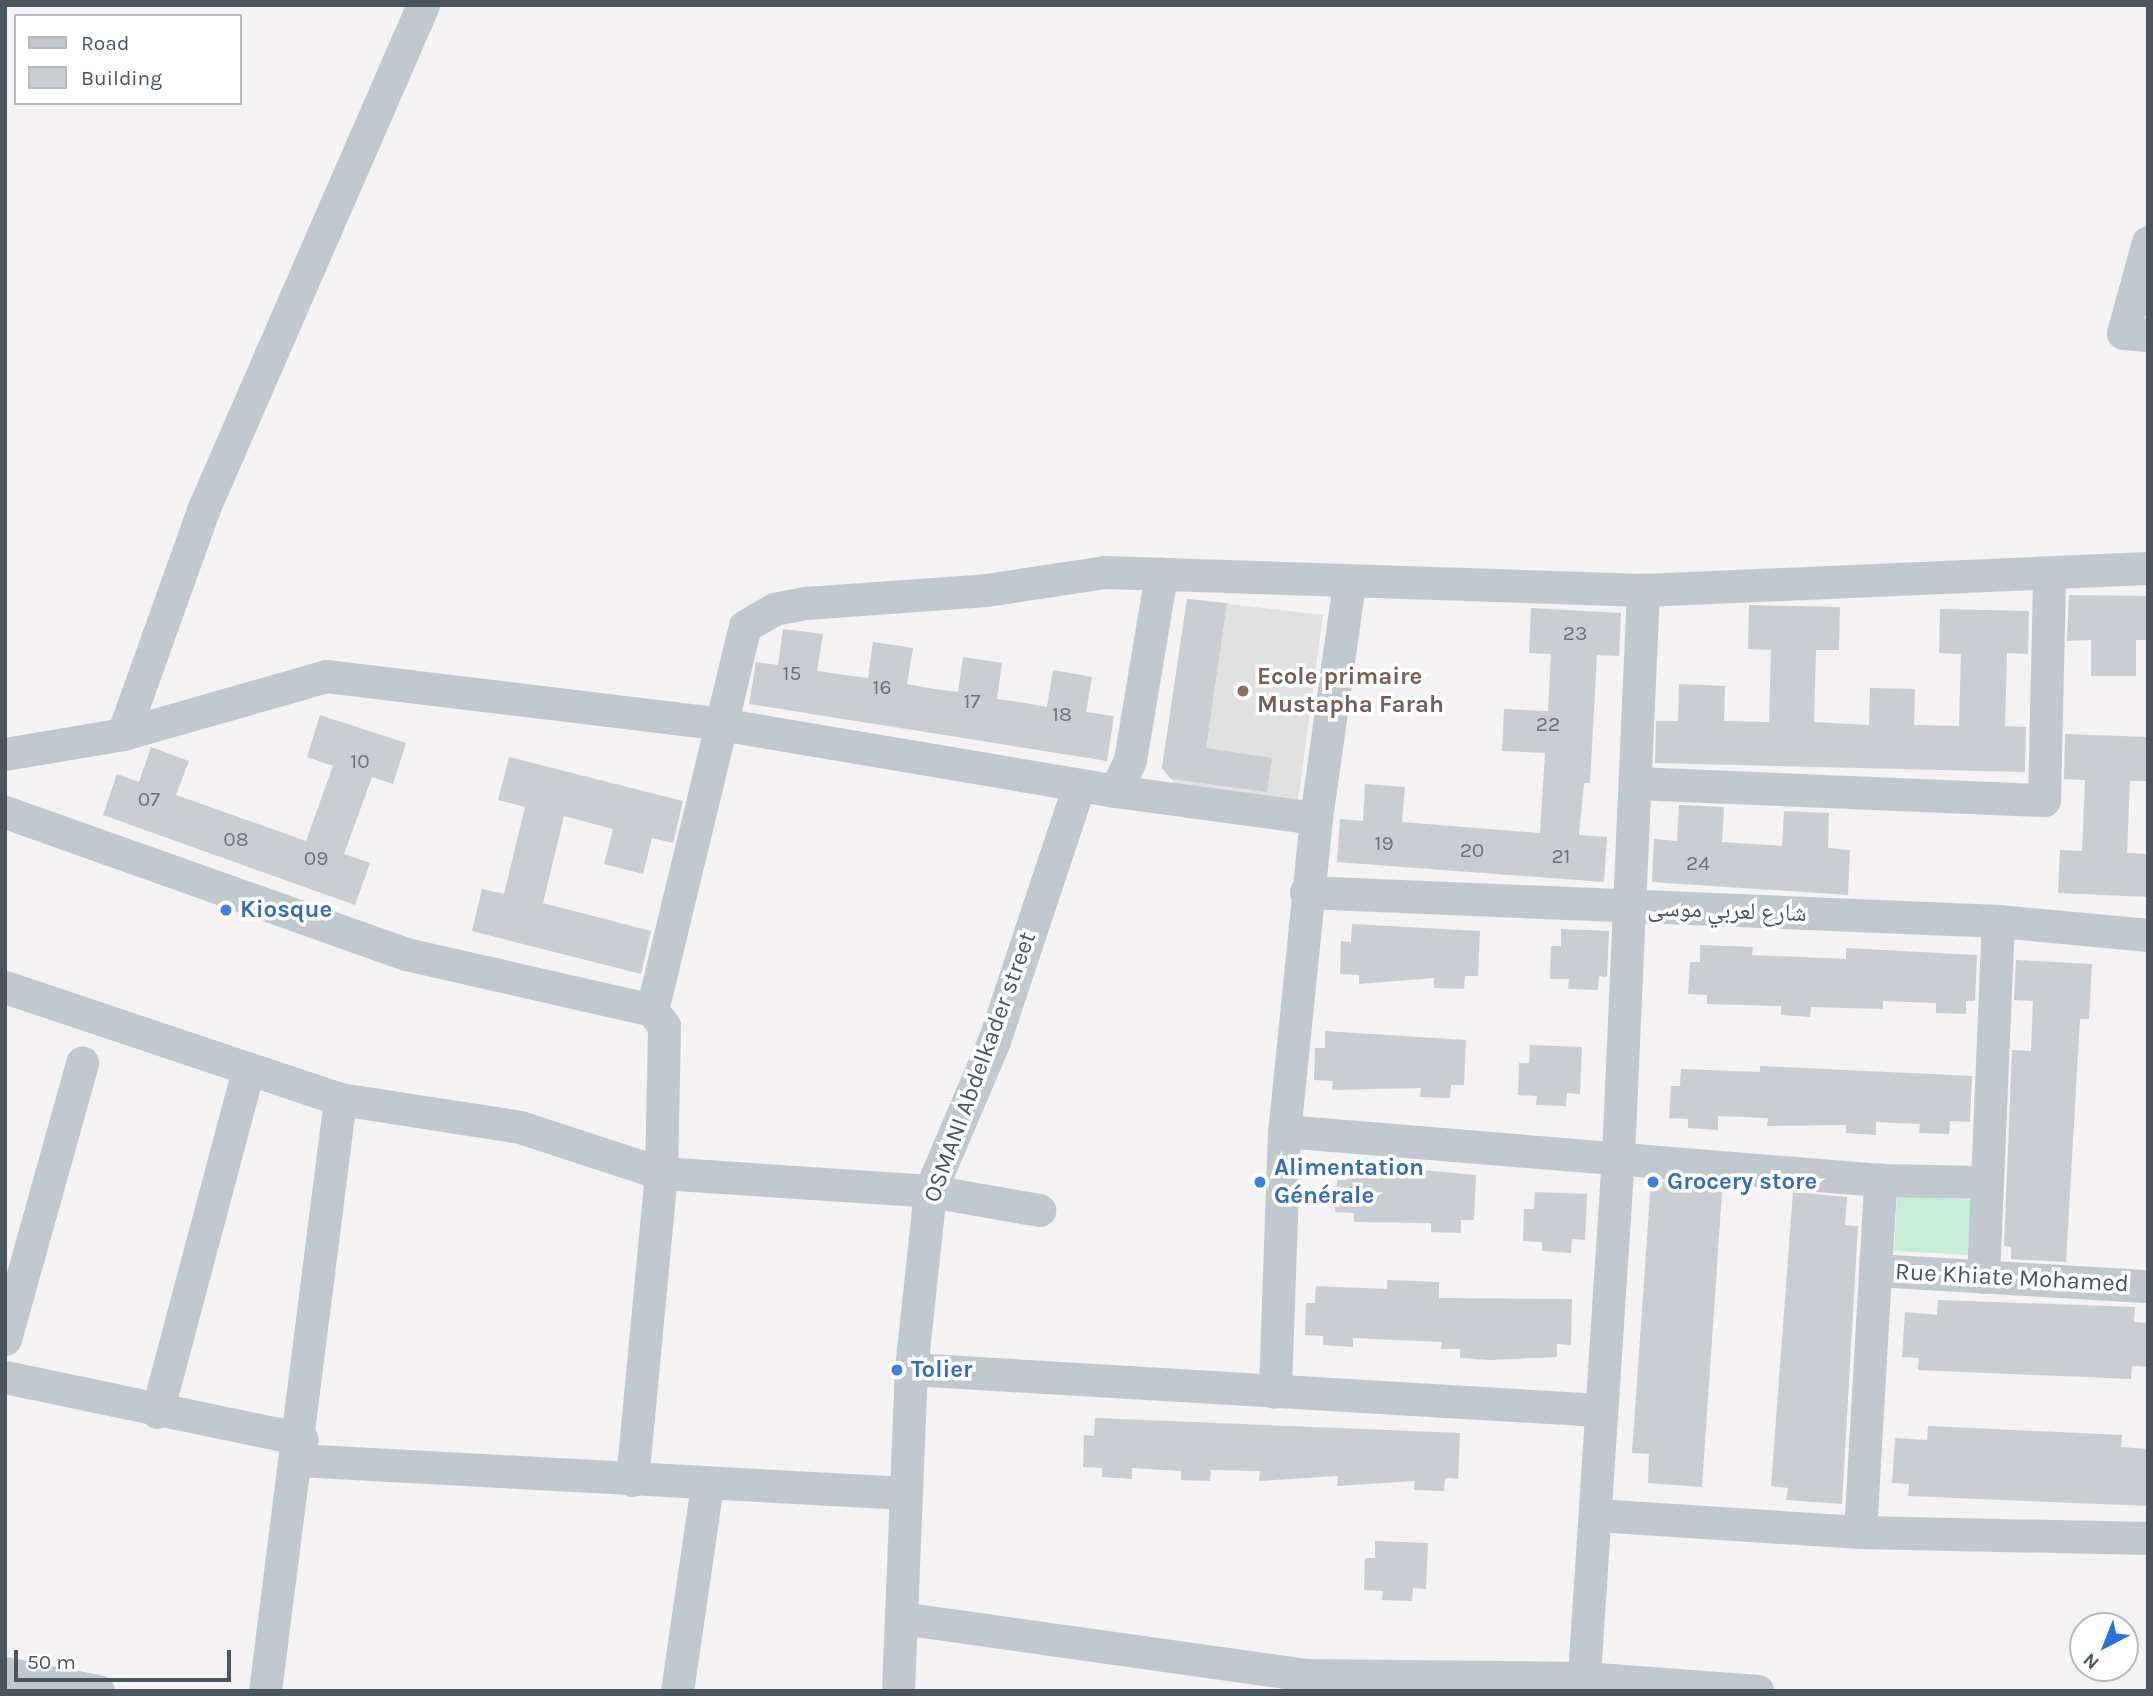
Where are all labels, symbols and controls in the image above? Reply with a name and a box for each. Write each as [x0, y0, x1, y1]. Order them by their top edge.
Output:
legend [14, 14, 242, 105]
text: Road [81, 31, 129, 55]
text: Building [81, 66, 162, 90]
house number: 23 [1563, 620, 1587, 646]
house number: 15 [783, 660, 801, 686]
place label: Ecole primaire Mustapha Farah [1257, 663, 1444, 719]
house number: 16 [873, 674, 891, 700]
marker: Ecole primaire Mustapha Farah [1235, 683, 1251, 699]
house number: 17 [964, 688, 980, 714]
house number: 18 [1052, 701, 1072, 727]
house number: 22 [1536, 711, 1560, 737]
house number: 10 [350, 748, 370, 774]
house number: 07 [138, 786, 160, 812]
house number: 08 [223, 826, 249, 852]
house number: 19 [1374, 830, 1394, 856]
house number: 20 [1460, 837, 1484, 863]
house number: 21 [1551, 843, 1571, 869]
house number: 09 [304, 845, 328, 871]
house number: 24 [1686, 850, 1710, 876]
street label: شارع لعربي موسى [1647, 894, 1807, 928]
place label: Kiosque [240, 896, 332, 924]
marker: Kiosque [218, 902, 234, 918]
street label: OSMANI Abdelkader street [918, 928, 1042, 1206]
place label: Alimentation Générale [1274, 1154, 1424, 1210]
place label: Grocery store [1667, 1168, 1817, 1196]
marker: Alimentation Générale [1252, 1174, 1268, 1190]
marker: Grocery store [1645, 1174, 1661, 1190]
street label: Rue Khiate Mohamed [1894, 1257, 2130, 1299]
place label: Tolier [911, 1356, 972, 1384]
marker: Tolier [889, 1362, 905, 1378]
north arrow [2069, 1612, 2139, 1682]
scale bar [18, 1636, 234, 1680]
text: N [2079, 1648, 2104, 1674]
text: 50 m [27, 1650, 76, 1674]

